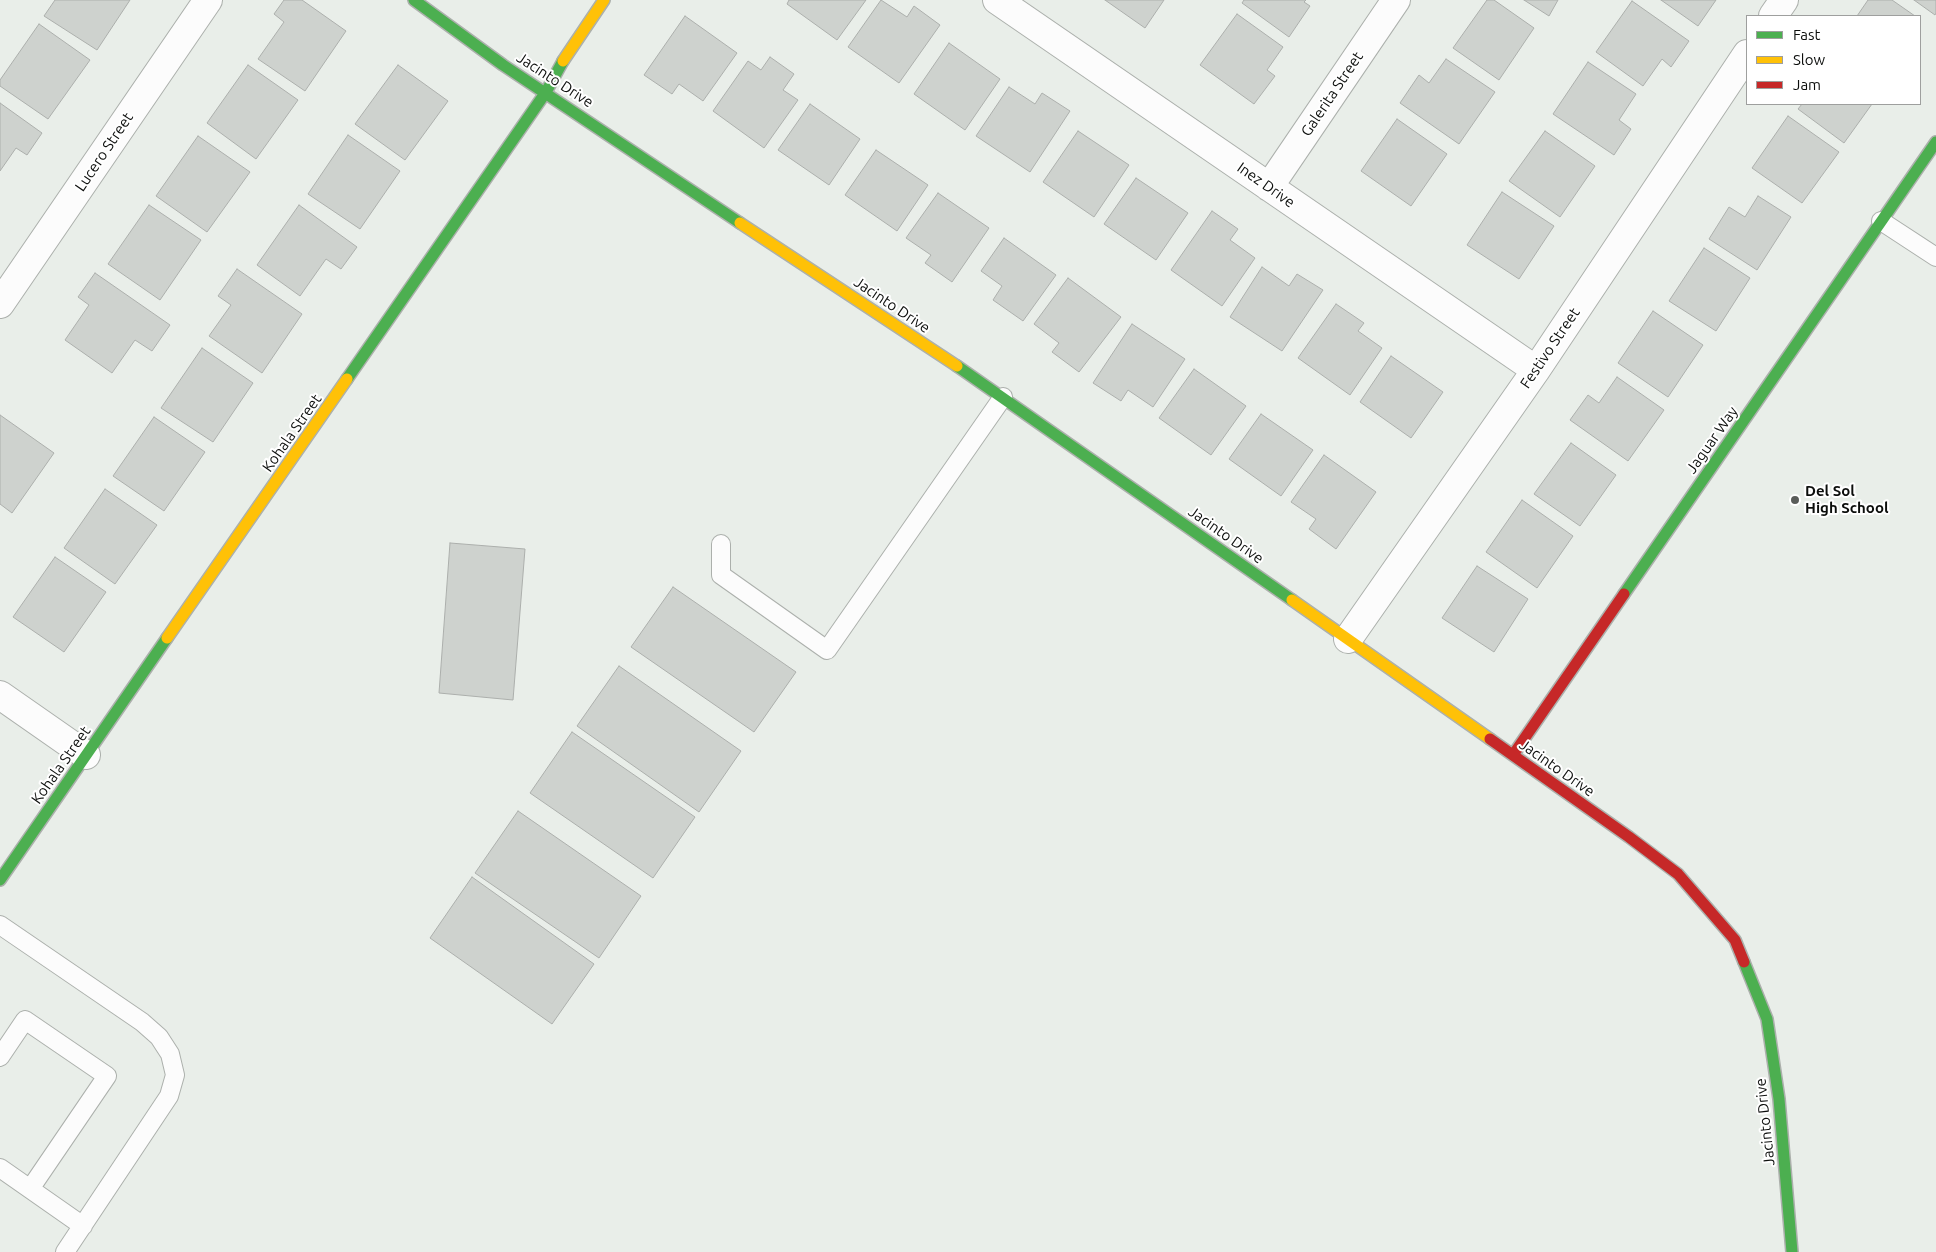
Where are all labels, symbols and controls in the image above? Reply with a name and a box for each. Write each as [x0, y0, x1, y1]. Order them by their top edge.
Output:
legend [1746, 15, 1921, 105]
text: Fast [1793, 26, 1820, 43]
street label: Galerita Street [1297, 48, 1367, 140]
street label: Jacinto Drive [513, 49, 597, 111]
text: Slow [1793, 51, 1825, 68]
text: Jam [1793, 76, 1821, 93]
street label: Lucero Street [71, 109, 137, 195]
street label: Inez Drive [1234, 159, 1298, 211]
street label: Jacinto Drive [851, 273, 933, 337]
street label: Festivo Street [1516, 304, 1584, 392]
street label: Kohala Street [259, 391, 325, 475]
street label: Jaguar Way [1682, 403, 1742, 477]
place label: Del Sol High School [1805, 482, 1888, 517]
marker: Del Sol High School [1789, 494, 1801, 506]
street label: Jacinto Drive [1185, 502, 1267, 568]
street label: Kohala Street [28, 723, 94, 807]
street label: Jacinto Drive [1516, 735, 1598, 801]
street label: Jacinto Drive [1751, 1077, 1779, 1167]

